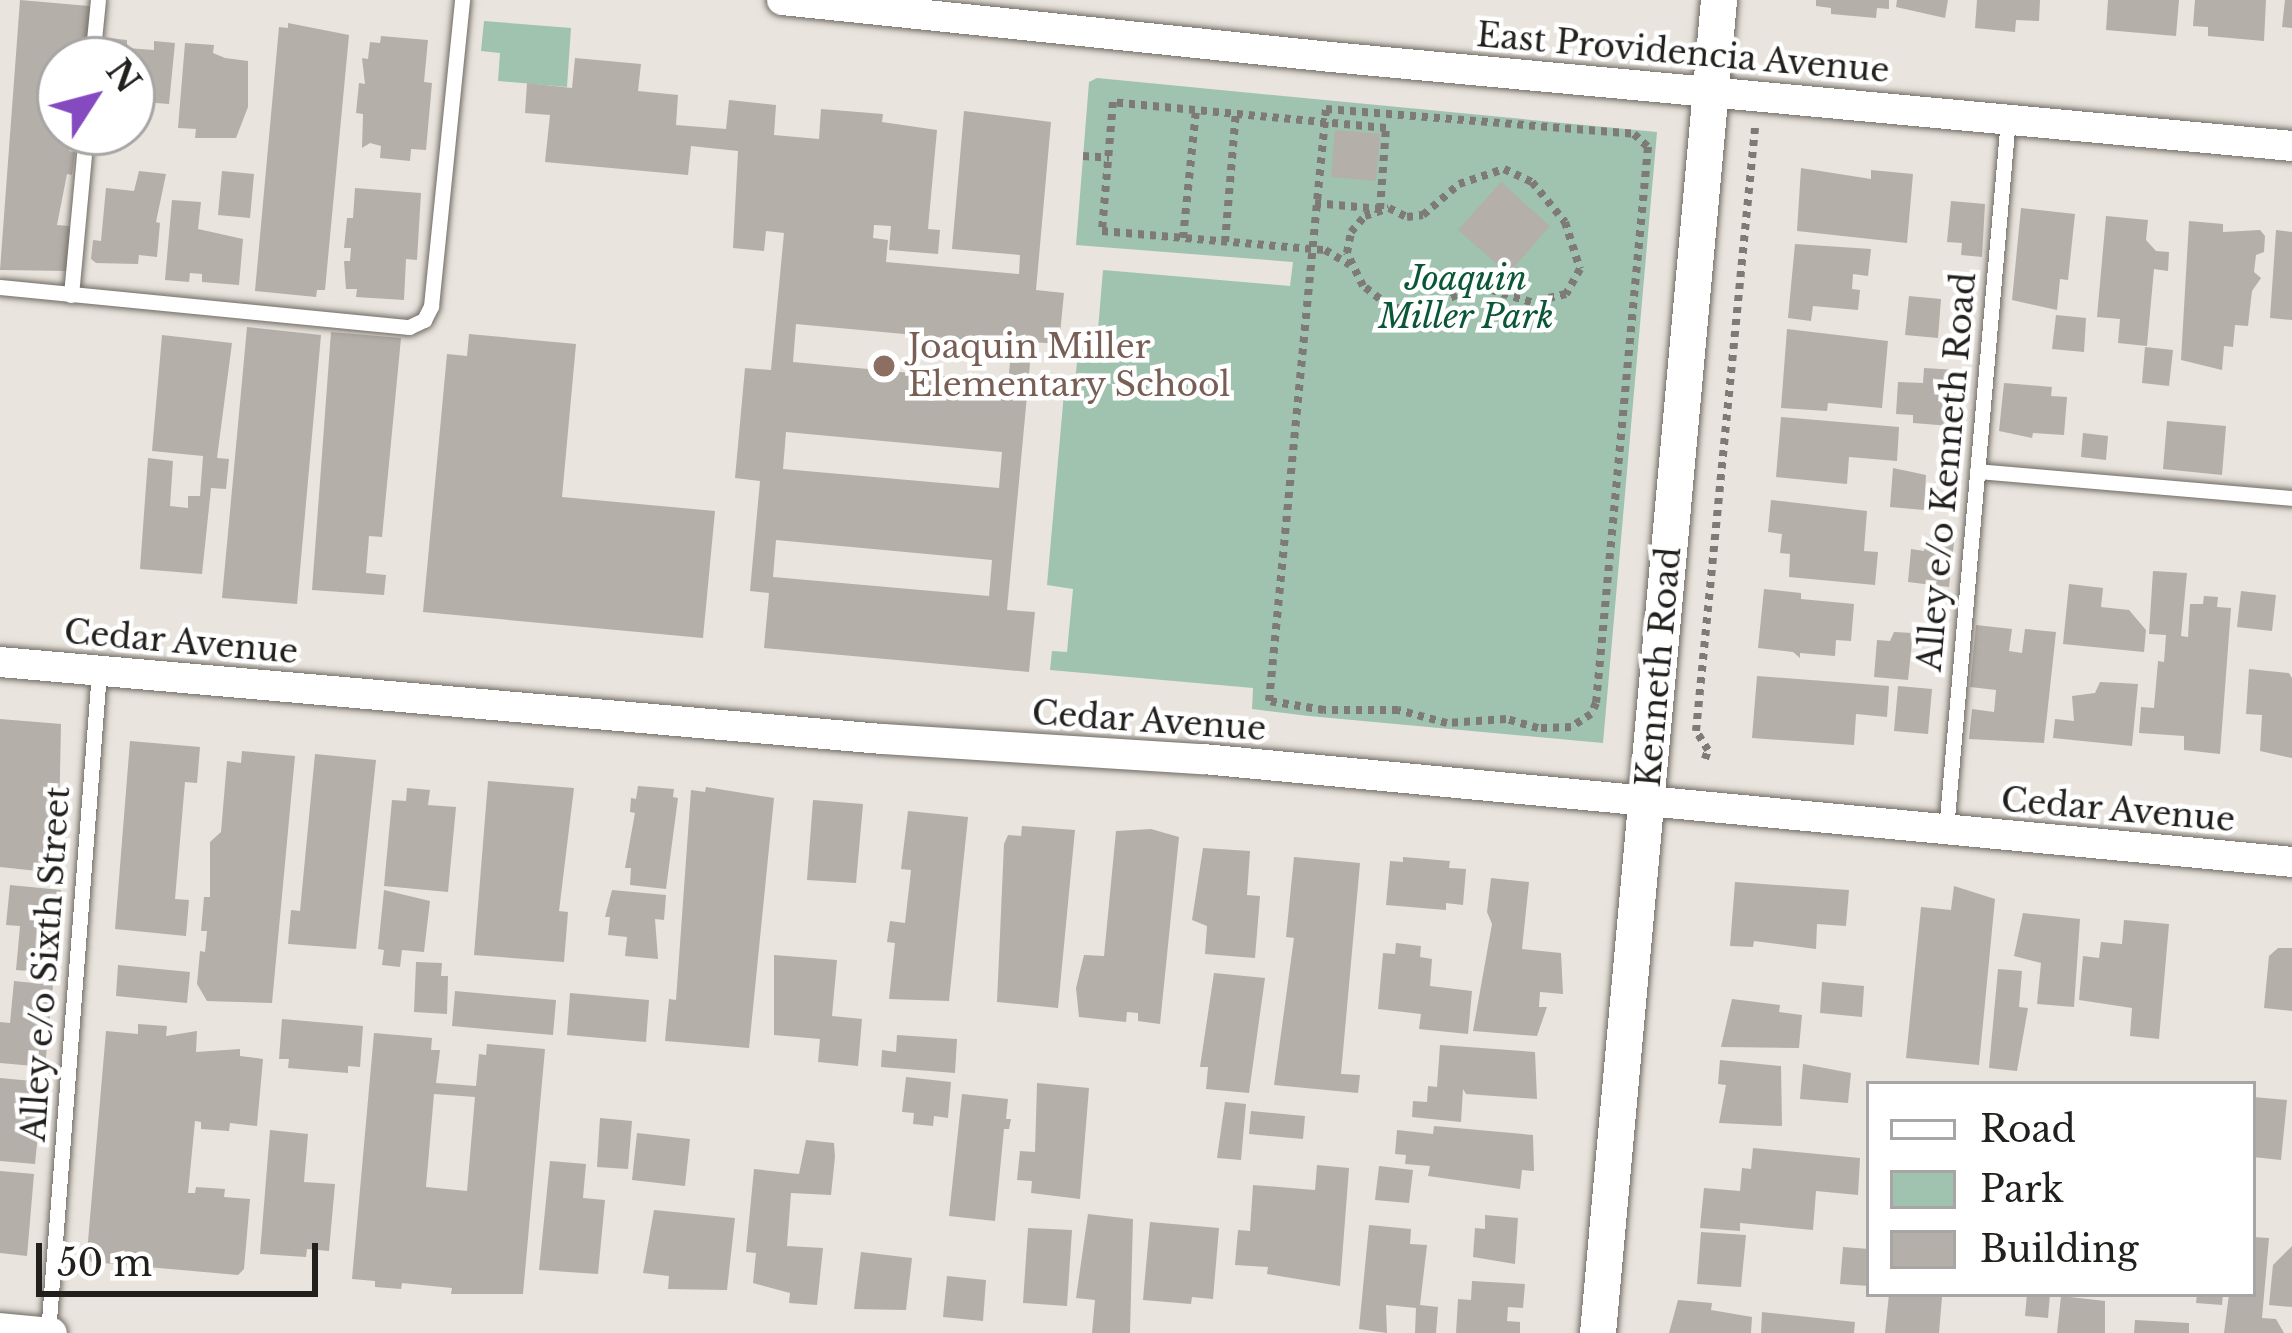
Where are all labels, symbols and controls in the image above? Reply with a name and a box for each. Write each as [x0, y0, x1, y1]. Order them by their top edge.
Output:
street label: East Providencia Avenue [1474, 15, 1892, 91]
north arrow [36, 36, 156, 156]
text: N [97, 52, 149, 101]
park label: Joaquin Miller Park [1378, 259, 1554, 337]
street label: Alley e/o Kenneth Road [1910, 270, 1984, 674]
place label: Joaquin Miller Elementary School [908, 327, 1231, 405]
marker: Joaquin Miller Elementary School [871, 353, 897, 379]
street label: Kenneth Road [1629, 545, 1689, 789]
street label: Cedar Avenue [61, 612, 301, 672]
street label: Cedar Avenue [1030, 693, 1268, 749]
street label: Cedar Avenue [1998, 780, 2238, 840]
street label: Alley e/o Sixth Street [14, 785, 78, 1143]
legend [1866, 1081, 2256, 1297]
text: Road [1980, 1107, 2076, 1152]
text: Park [1980, 1167, 2064, 1212]
scale bar [42, 1219, 324, 1293]
text: Building [1980, 1227, 2138, 1272]
text: 50 m [57, 1241, 152, 1286]

